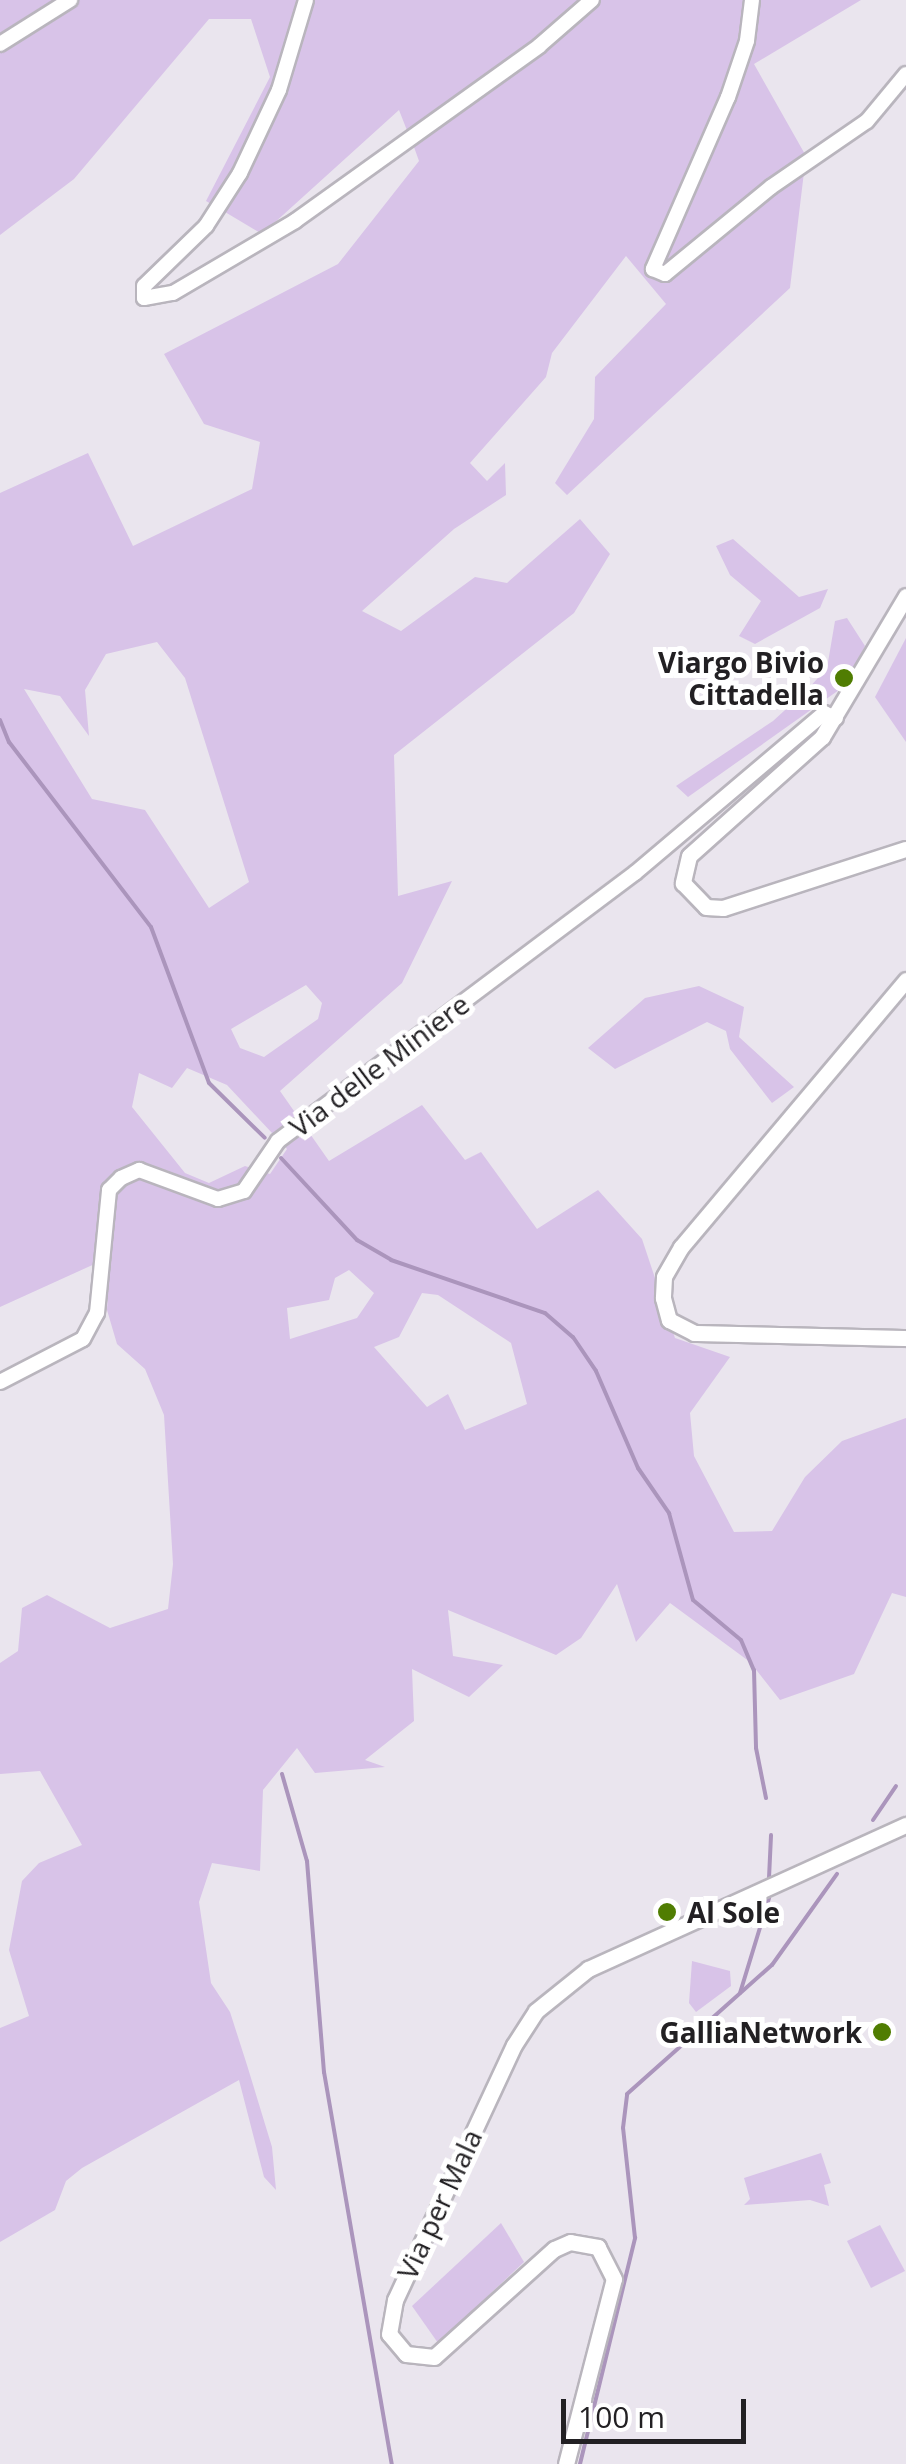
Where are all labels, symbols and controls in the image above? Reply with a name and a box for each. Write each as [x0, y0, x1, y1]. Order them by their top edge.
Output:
place label: Viargo Bivio Cittadella [658, 645, 824, 711]
marker: Viargo Bivio Cittadella [833, 667, 855, 689]
street label: Via delle Miniere [283, 987, 475, 1143]
place label: Al Sole [687, 1895, 780, 1929]
marker: Al Sole [656, 1901, 678, 1923]
place label: GalliaNetwork [659, 2015, 862, 2049]
marker: GalliaNetwork [871, 2021, 893, 2043]
street label: Via per Mala [390, 2124, 488, 2284]
scale bar [566, 2379, 751, 2441]
text: 100 m [578, 2396, 665, 2437]

